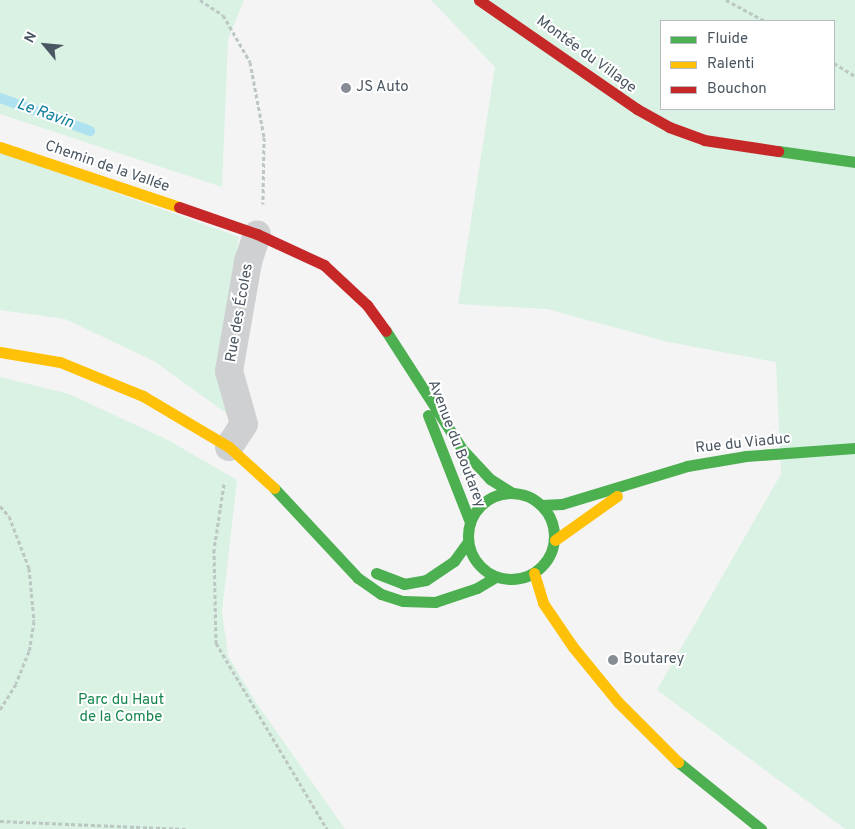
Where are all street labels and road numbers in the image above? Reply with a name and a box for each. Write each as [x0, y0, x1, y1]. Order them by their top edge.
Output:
street label: Montée du Village [532, 12, 640, 98]
street label: Chemin de la Vallée [42, 137, 172, 197]
street label: Rue des Écoles [222, 262, 258, 364]
street label: Avenue du Boutarey [423, 377, 489, 511]
street label: Rue du Viaduc [694, 430, 792, 458]

